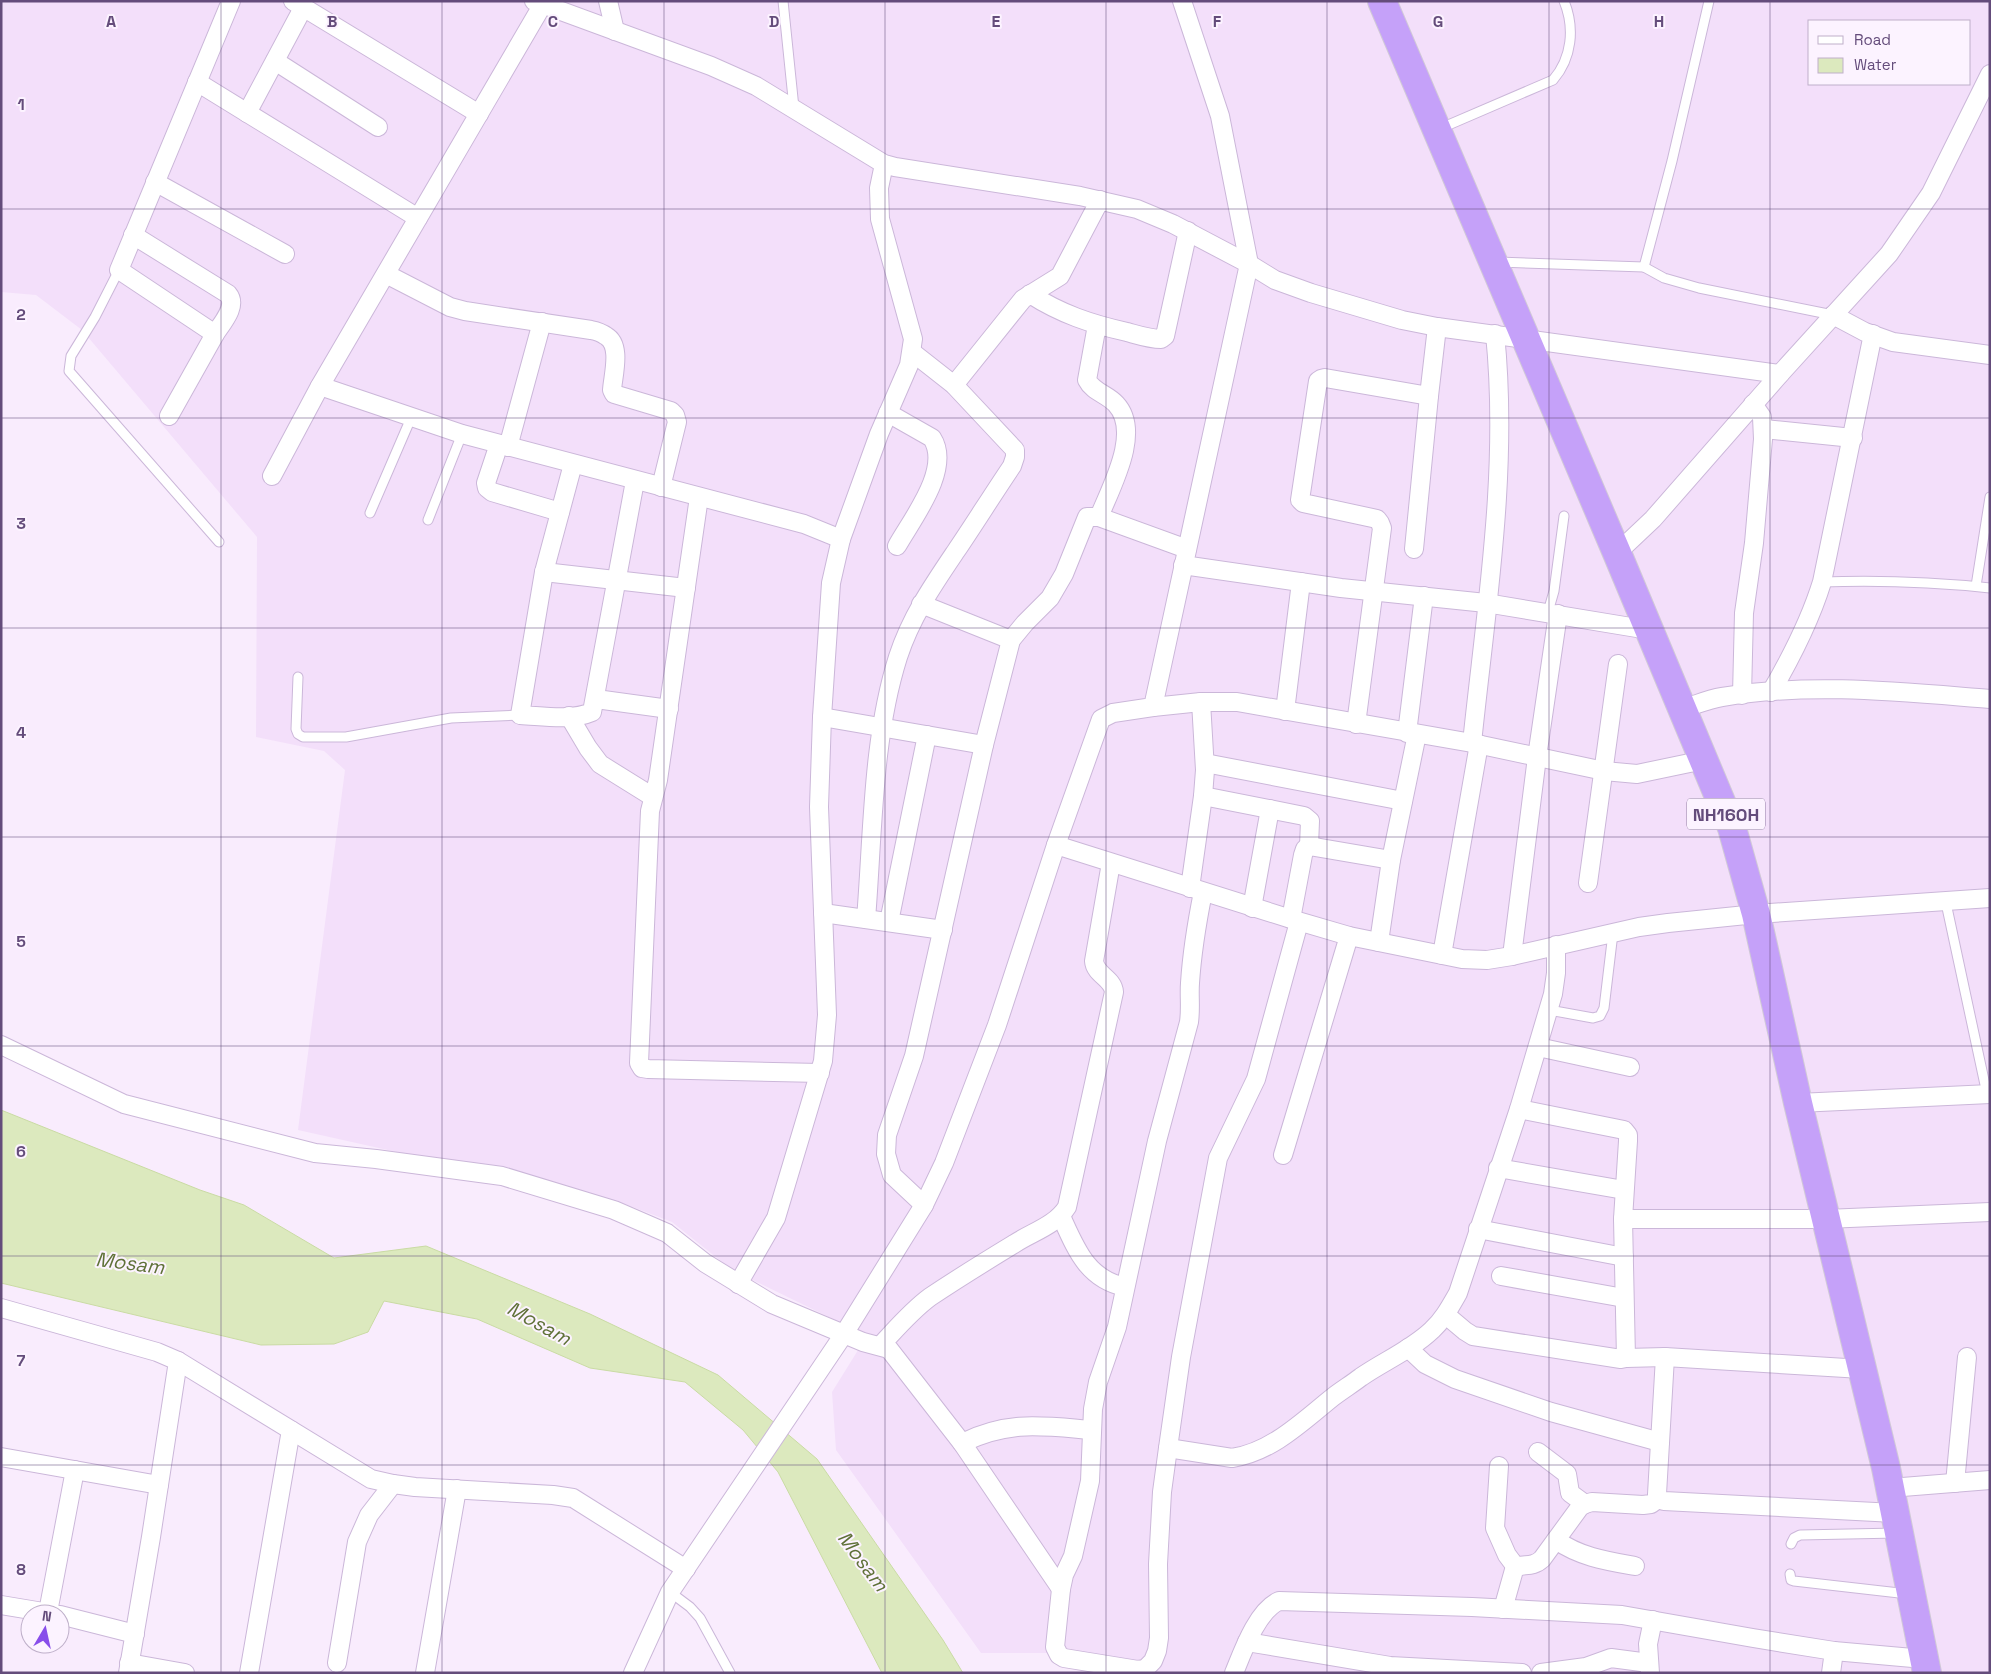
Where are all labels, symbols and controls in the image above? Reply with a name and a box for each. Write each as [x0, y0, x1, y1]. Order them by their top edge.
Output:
text: A [106, 11, 116, 32]
text: B [327, 11, 337, 32]
text: C [548, 11, 558, 32]
text: D [769, 11, 779, 32]
text: E [992, 11, 1001, 32]
text: F [1213, 11, 1222, 32]
text: G [1433, 11, 1443, 32]
text: H [1654, 11, 1664, 32]
legend [1808, 20, 1971, 85]
text: Road [1854, 30, 1891, 49]
text: Water [1854, 55, 1897, 74]
text: 1 [17, 94, 25, 115]
text: 2 [16, 304, 26, 325]
text: 3 [16, 513, 26, 534]
text: 4 [16, 722, 26, 743]
road number: NH160H [1687, 799, 1765, 830]
text: 5 [16, 931, 26, 952]
text: 6 [16, 1141, 26, 1162]
water label: Mosam [94, 1246, 167, 1280]
water label: Mosam [503, 1295, 576, 1351]
text: 7 [17, 1350, 26, 1371]
water label: Mosam [832, 1526, 895, 1597]
text: 8 [16, 1559, 26, 1580]
north arrow [20, 1604, 70, 1654]
text: N [41, 1607, 53, 1626]

